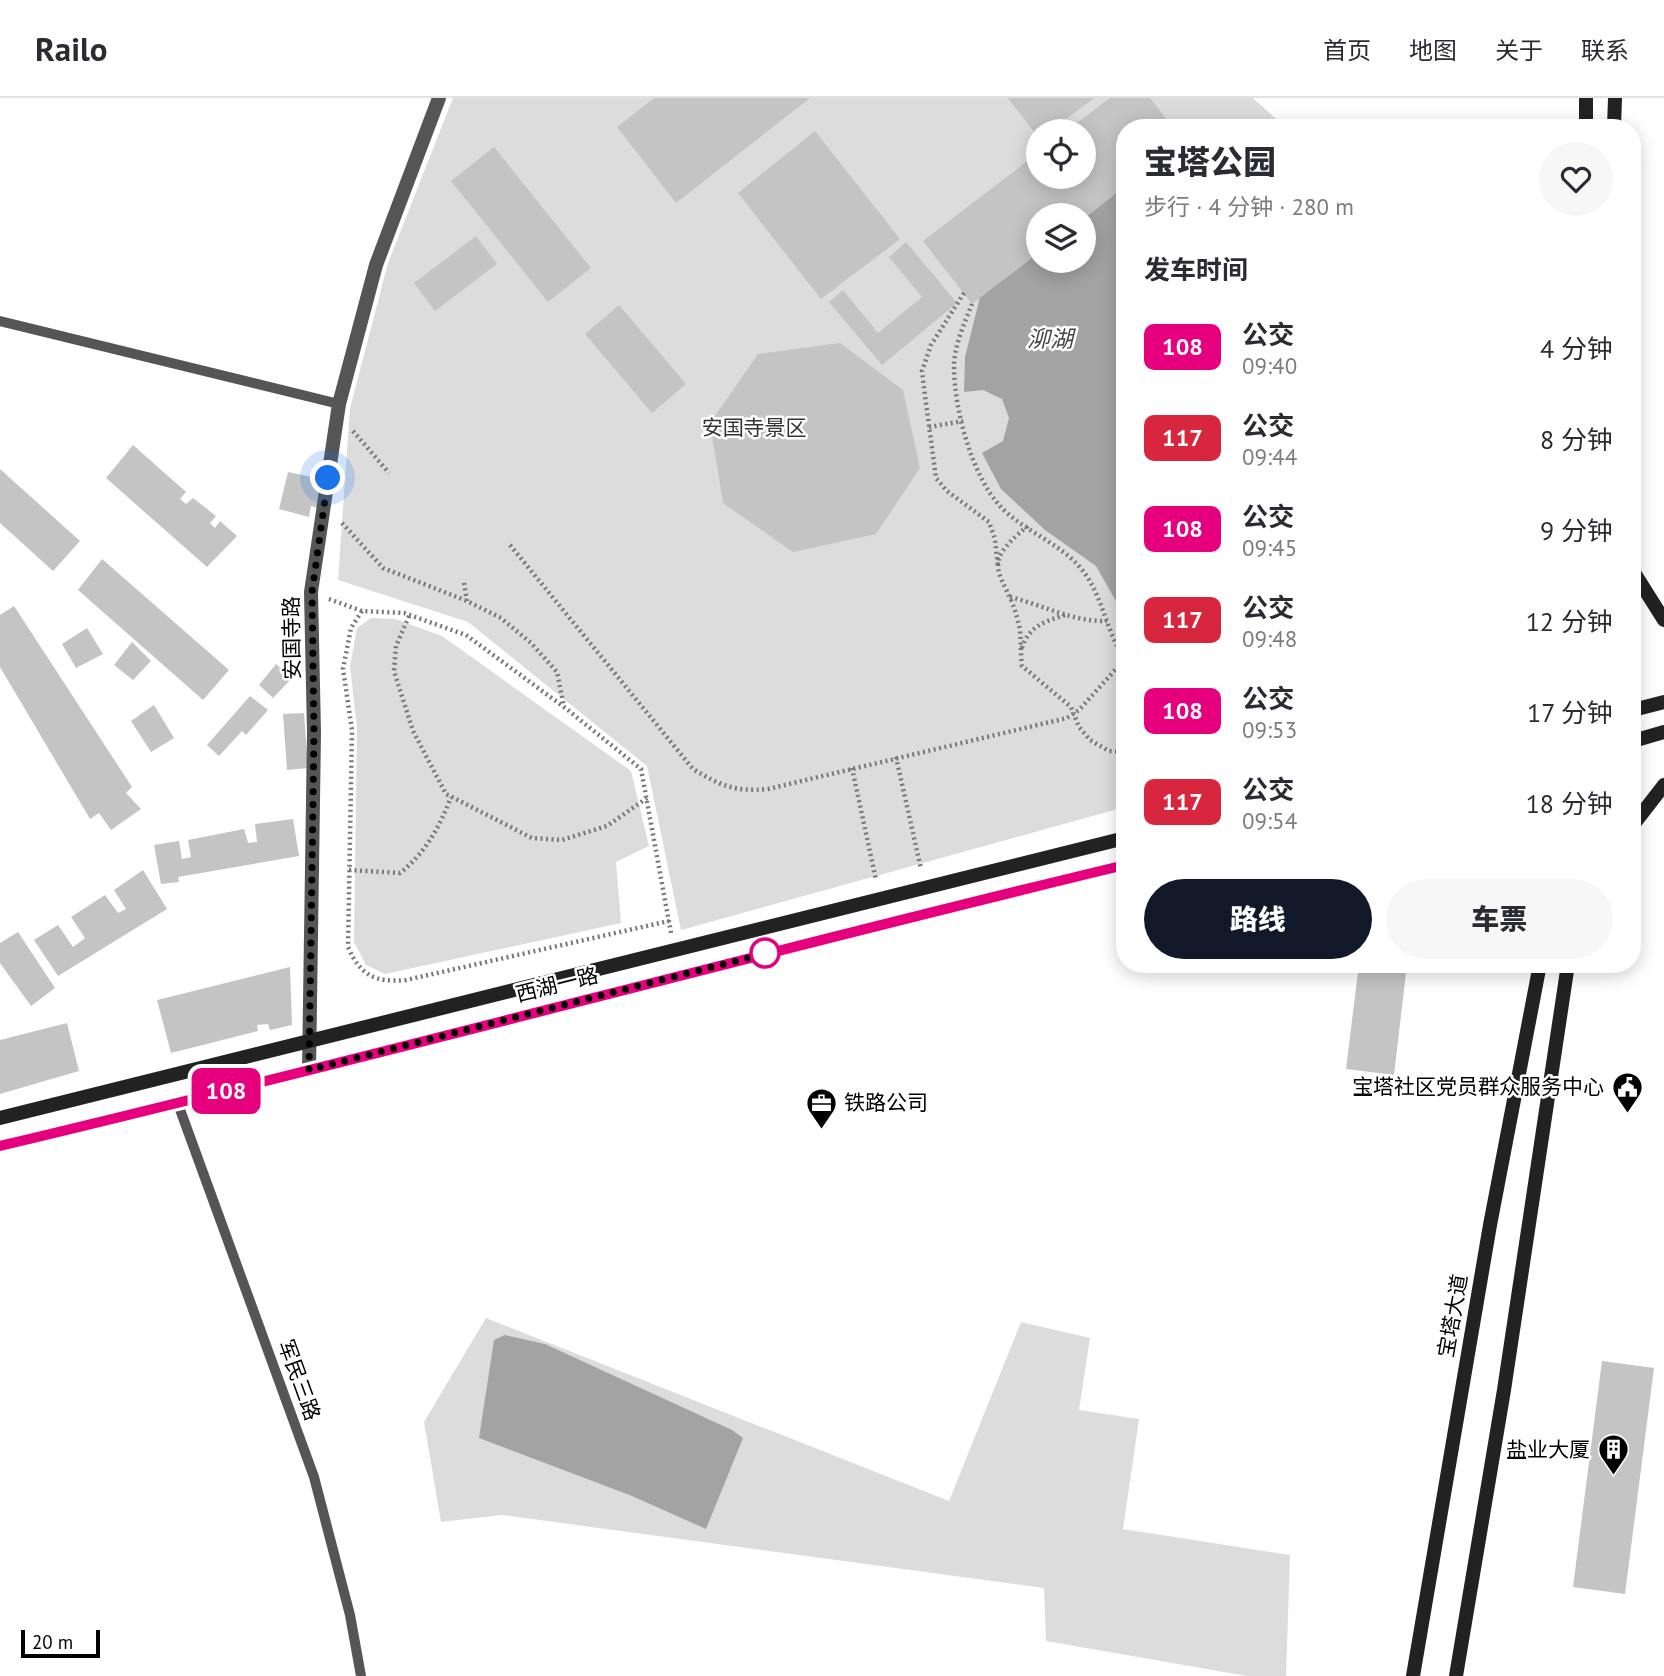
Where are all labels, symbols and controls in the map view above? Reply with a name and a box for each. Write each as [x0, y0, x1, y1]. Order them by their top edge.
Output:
text: Railo [35, 27, 108, 70]
text: 首页 [1323, 35, 1371, 66]
text: 地图 [1409, 35, 1457, 66]
text: 关于 [1495, 35, 1543, 66]
text: 联系 [1581, 35, 1629, 66]
map controls [1026, 119, 1096, 273]
button: locate [1026, 119, 1096, 189]
text: 宝塔公园 [1144, 140, 1276, 183]
button: heart [1539, 142, 1613, 216]
text: 步行 · 4 分钟 · 280 m [1144, 192, 1354, 221]
button: layers [1026, 203, 1096, 273]
text: 发车时间 [1144, 253, 1248, 286]
text: 公交 [1242, 318, 1294, 351]
water label: 泖湖 [1027, 324, 1076, 353]
text: 108 [1162, 331, 1203, 362]
text: 4 分钟 [1540, 332, 1613, 365]
text: 09:40 [1242, 351, 1297, 380]
text: 公交 [1242, 409, 1294, 442]
park label: 安国寺景区 [702, 414, 807, 441]
text: 117 [1162, 422, 1203, 453]
text: 8 分钟 [1540, 423, 1613, 456]
text: 09:44 [1242, 442, 1297, 471]
your location [310, 460, 345, 495]
text: 公交 [1242, 500, 1294, 533]
text: 108 [1162, 513, 1203, 544]
text: 9 分钟 [1540, 514, 1613, 547]
text: 09:45 [1242, 533, 1297, 562]
text: 公交 [1242, 591, 1294, 624]
street label: 安国寺路 [277, 596, 306, 680]
text: 117 [1162, 604, 1203, 635]
text: 12 分钟 [1526, 605, 1613, 638]
text: 09:48 [1242, 624, 1297, 653]
text: 公交 [1242, 682, 1294, 715]
text: 108 [1162, 695, 1203, 726]
text: 17 分钟 [1527, 696, 1613, 729]
text: 09:53 [1242, 715, 1297, 744]
text: 公交 [1242, 773, 1294, 806]
text: 117 [1162, 786, 1203, 817]
text: 18 分钟 [1526, 787, 1613, 820]
text: 09:54 [1242, 806, 1297, 835]
button: 路线 [1144, 879, 1372, 959]
button: 车票 [1386, 879, 1613, 959]
unlabelled marker [750, 938, 780, 968]
street label: 西湖一路 [513, 961, 601, 1008]
line badge: 108 [186, 1068, 266, 1114]
public building icon: 宝塔社区党员群众服务中心 [1610, 1070, 1644, 1114]
place label: 宝塔社区党员群众服务中心 [1352, 1073, 1604, 1100]
text: 108 [206, 1075, 246, 1106]
office icon: 铁路公司 [804, 1086, 838, 1130]
place label: 铁路公司 [844, 1089, 928, 1116]
street label: 宝塔大道 [1432, 1272, 1473, 1360]
street label: 军民三路 [272, 1336, 327, 1424]
building icon: 盐业大厦 [1596, 1433, 1630, 1477]
place label: 盐业大厦 [1506, 1436, 1590, 1463]
scale bar [21, 1627, 100, 1659]
text: 20 m [32, 1630, 73, 1654]

